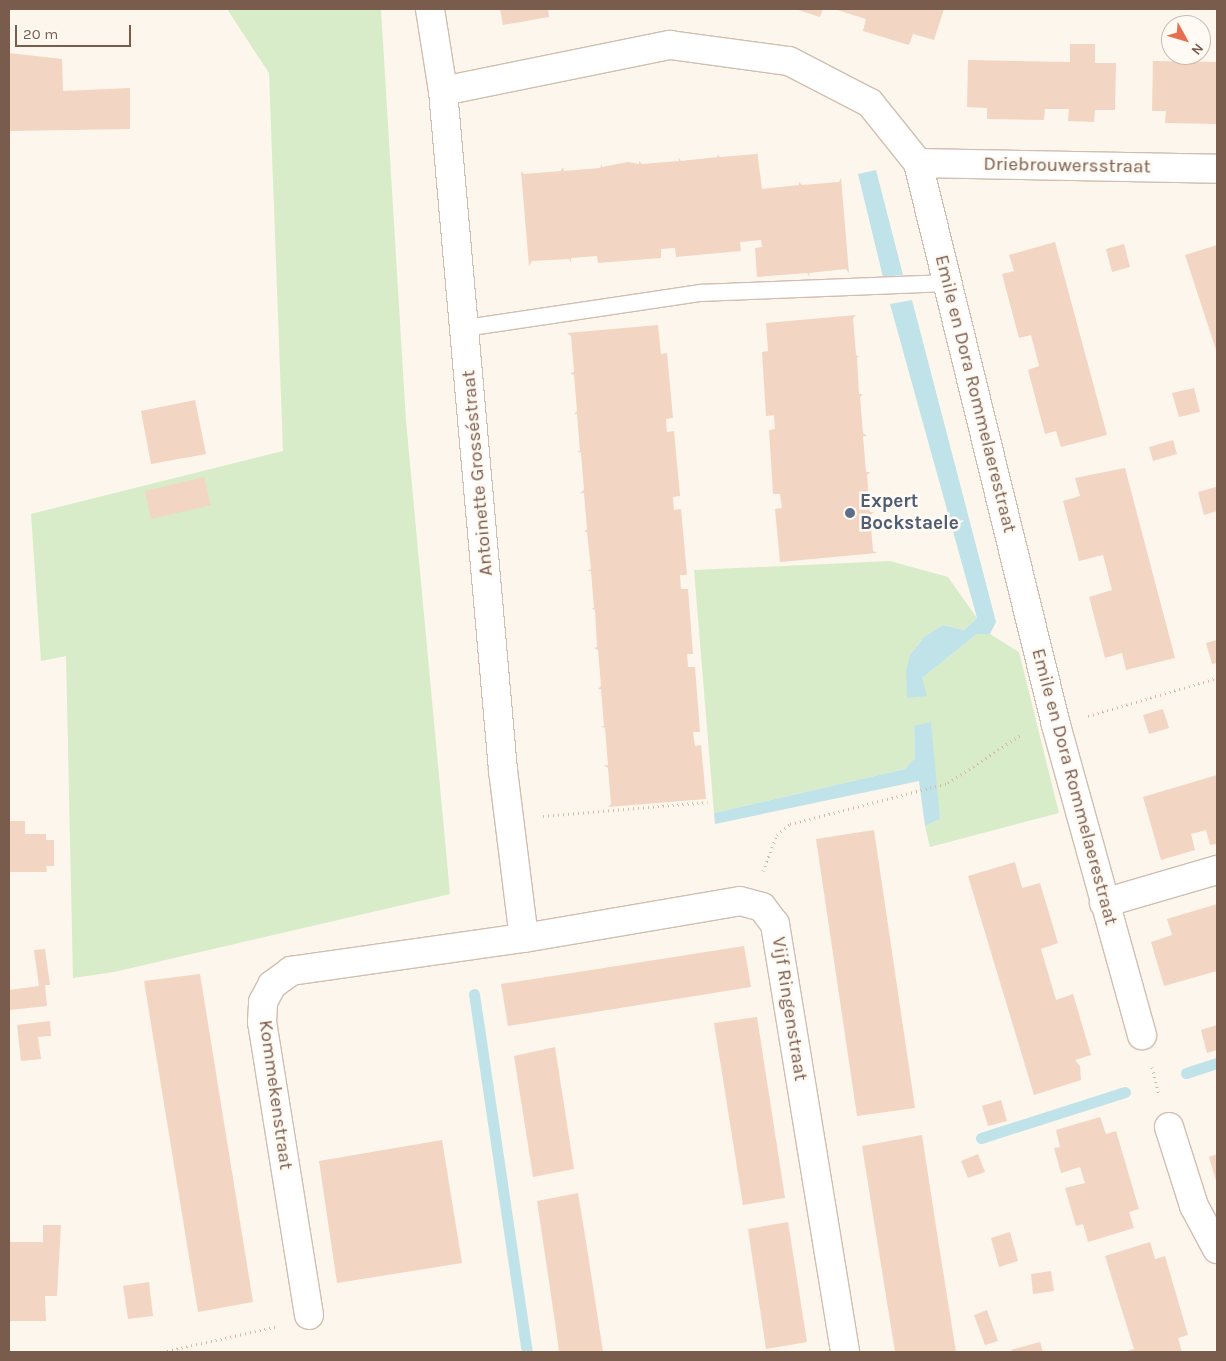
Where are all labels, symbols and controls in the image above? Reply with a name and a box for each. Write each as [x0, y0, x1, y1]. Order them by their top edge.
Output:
scale bar [18, 15, 134, 47]
north arrow [1161, 15, 1211, 65]
text: 20 m [23, 25, 58, 43]
text: N [1188, 40, 1207, 58]
street label: Driebrouwersstraat [983, 153, 1151, 179]
street label: Emile en Dora Rommelaerestraat [929, 253, 1021, 535]
street label: Antoinette Grosséstraat [458, 369, 498, 577]
place label: Expert Bockstaele [860, 491, 959, 535]
marker: Expert Bockstaele [844, 507, 856, 519]
street label: Emile en Dora Rommelaerestraat [1026, 646, 1122, 928]
street label: Vijf Ringenstraat [766, 935, 812, 1083]
street label: Kommekenstraat [253, 1019, 297, 1171]

